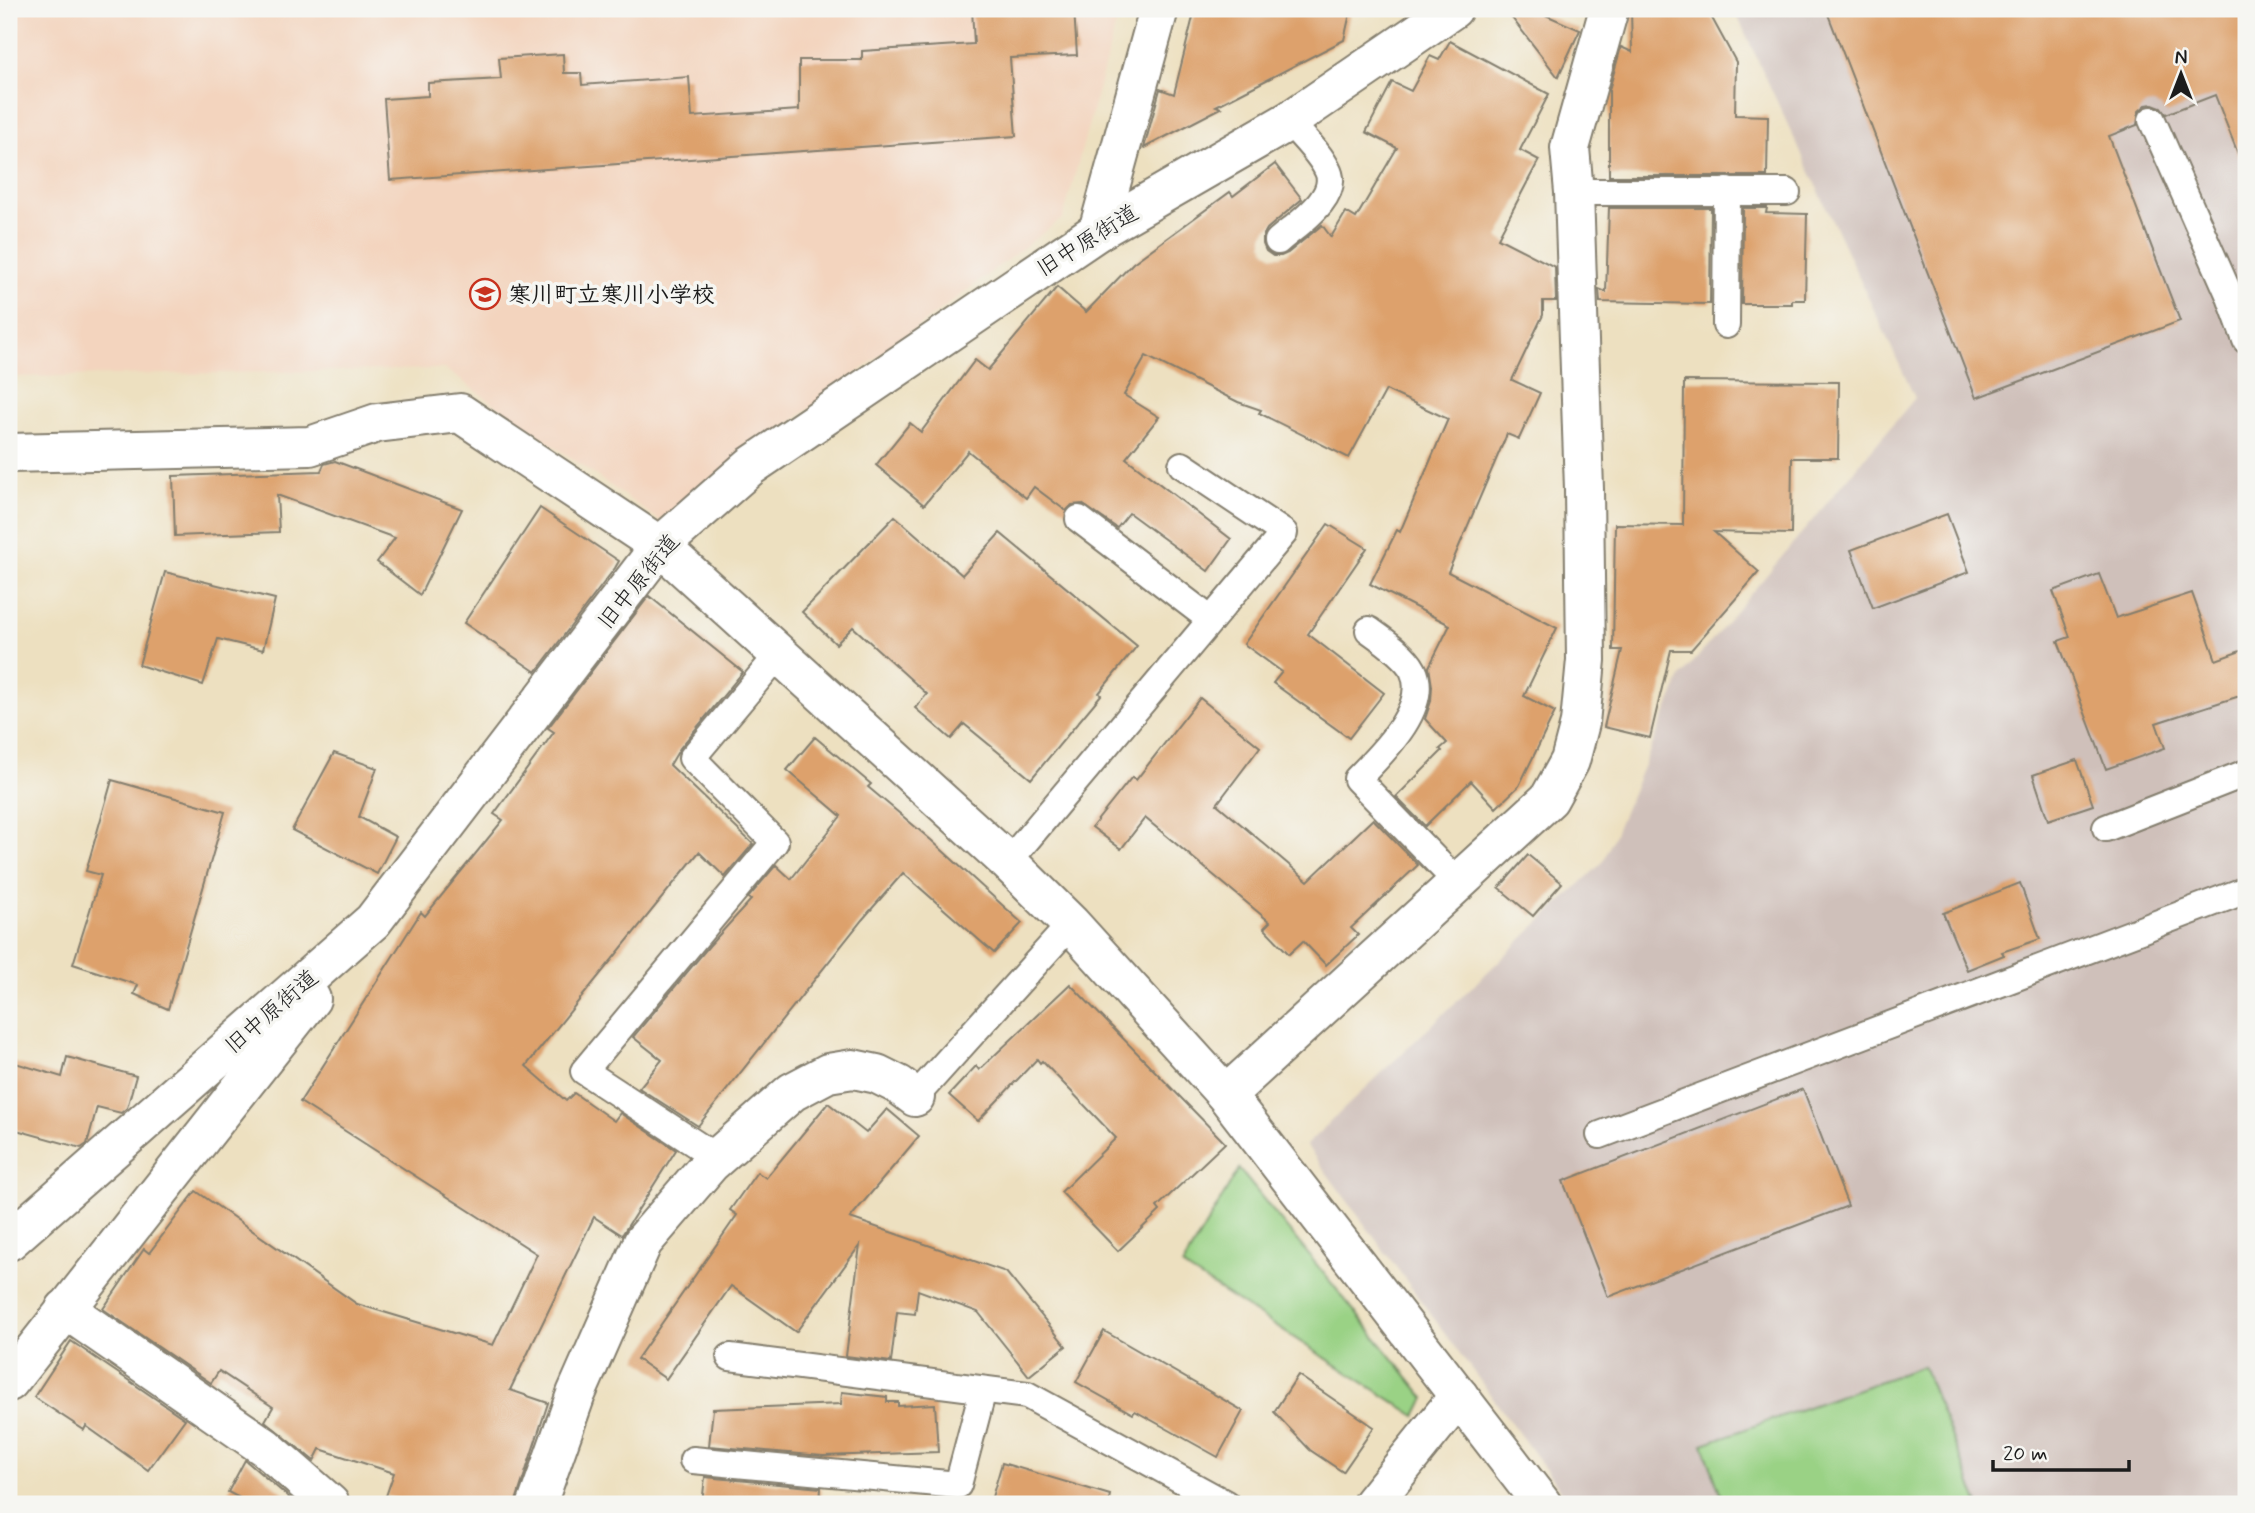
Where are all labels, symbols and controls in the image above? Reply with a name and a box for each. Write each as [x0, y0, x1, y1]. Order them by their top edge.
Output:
north arrow [2146, 38, 2216, 108]
text: N [2175, 46, 2187, 71]
street label: 旧中原街道 [1031, 199, 1145, 285]
school or university icon: 寒川町立寒川小学校 [468, 277, 502, 311]
place label: 寒川町立寒川小学校 [508, 281, 715, 311]
street label: 旧中原街道 [592, 528, 687, 636]
street label: 旧中原街道 [219, 963, 326, 1062]
scale bar [1993, 1429, 2129, 1473]
text: 20 m [2003, 1440, 2048, 1468]

